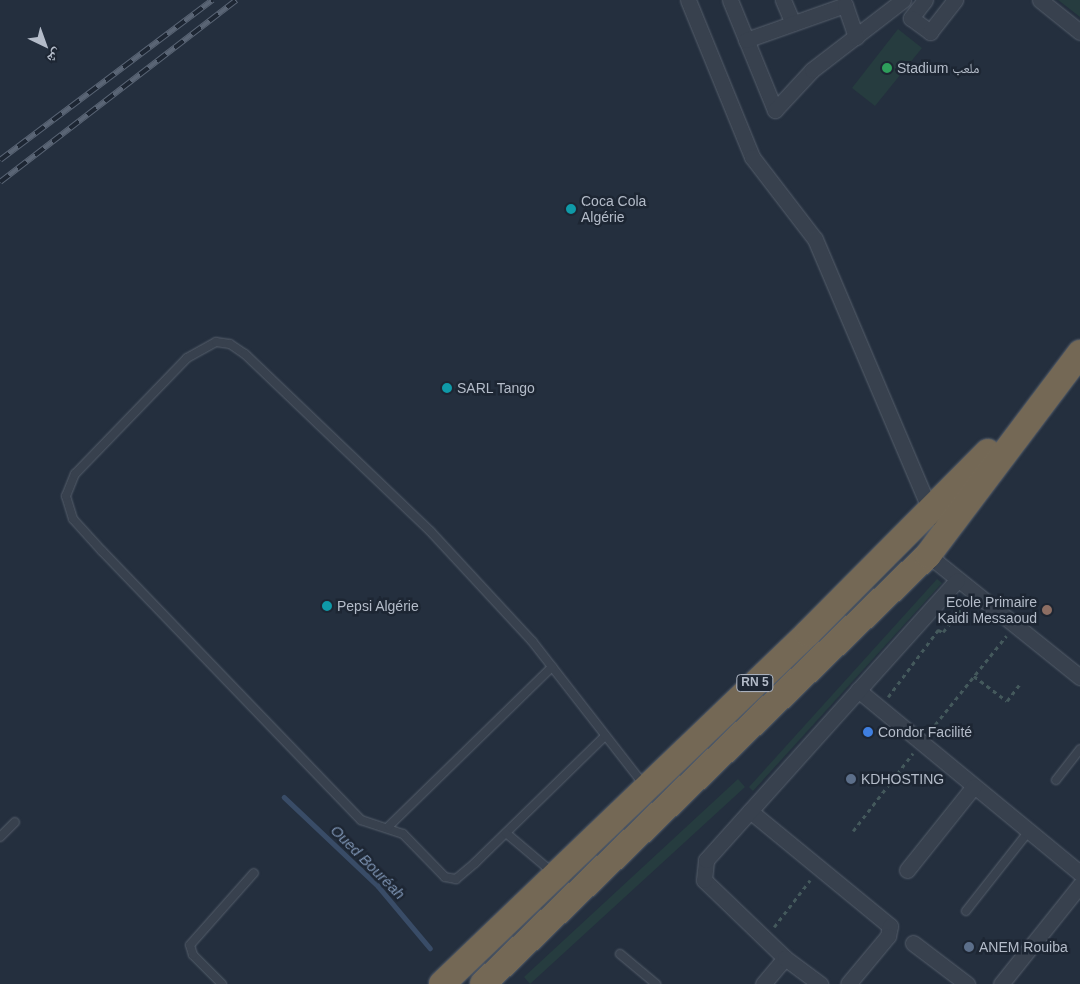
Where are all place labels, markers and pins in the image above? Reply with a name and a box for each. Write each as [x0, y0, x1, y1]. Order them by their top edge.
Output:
place label: Stadium ملعب [897, 60, 979, 76]
marker: Stadium ملعب [881, 62, 893, 74]
place label: Coca Cola Algérie [581, 193, 646, 226]
marker: Coca Cola Algérie [565, 203, 577, 215]
place label: SARL Tango [457, 380, 536, 396]
marker: SARL Tango [441, 382, 453, 394]
place label: Ecole Primaire Kaidi Messaoud [937, 594, 1037, 626]
place label: Pepsi Algérie [337, 598, 419, 614]
marker: Pepsi Algérie [321, 600, 333, 612]
marker: Ecole Primaire Kaidi Messaoud [1041, 604, 1053, 616]
place label: Condor Facilité [878, 724, 972, 740]
marker: Condor Facilité [862, 726, 874, 738]
place label: KDHOSTING [861, 771, 944, 787]
marker: KDHOSTING [845, 773, 857, 785]
place label: ANEM Rouiba [979, 939, 1068, 955]
marker: ANEM Rouiba [963, 941, 975, 953]

